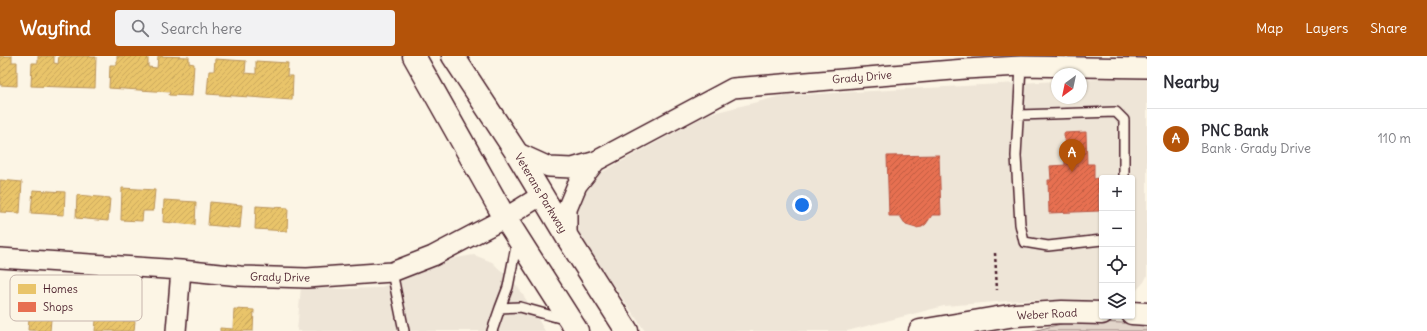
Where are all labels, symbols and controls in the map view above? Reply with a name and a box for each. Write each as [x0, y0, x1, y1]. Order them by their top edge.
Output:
search box [115, 10, 395, 46]
text: Wayfind [20, 16, 91, 40]
icon: search [129, 17, 151, 39]
text: Search here [161, 19, 242, 38]
text: Map [1256, 19, 1283, 37]
text: Layers [1305, 19, 1348, 37]
text: Share [1370, 19, 1407, 37]
street label: Grady Drive [832, 67, 893, 87]
north arrow [1051, 68, 1087, 104]
text: Nearby [1163, 71, 1219, 93]
text: PNC Bank [1201, 121, 1269, 140]
text: A [1172, 130, 1180, 147]
text: 110 m [1378, 130, 1411, 147]
pin: A [1059, 139, 1085, 172]
text: Bank · Grady Drive [1201, 140, 1311, 157]
street label: Veterans Parkway [512, 151, 570, 235]
map controls [1099, 175, 1135, 319]
button: + [1099, 175, 1135, 211]
your location [792, 195, 812, 215]
button: − [1099, 211, 1135, 247]
button: locate [1099, 247, 1135, 283]
street label: Grady Drive [250, 269, 310, 285]
legend [10, 275, 142, 321]
text: Homes [43, 282, 78, 296]
button: layers [1099, 283, 1135, 319]
text: Shops [43, 300, 73, 314]
street label: Weber Road [1016, 305, 1078, 323]

